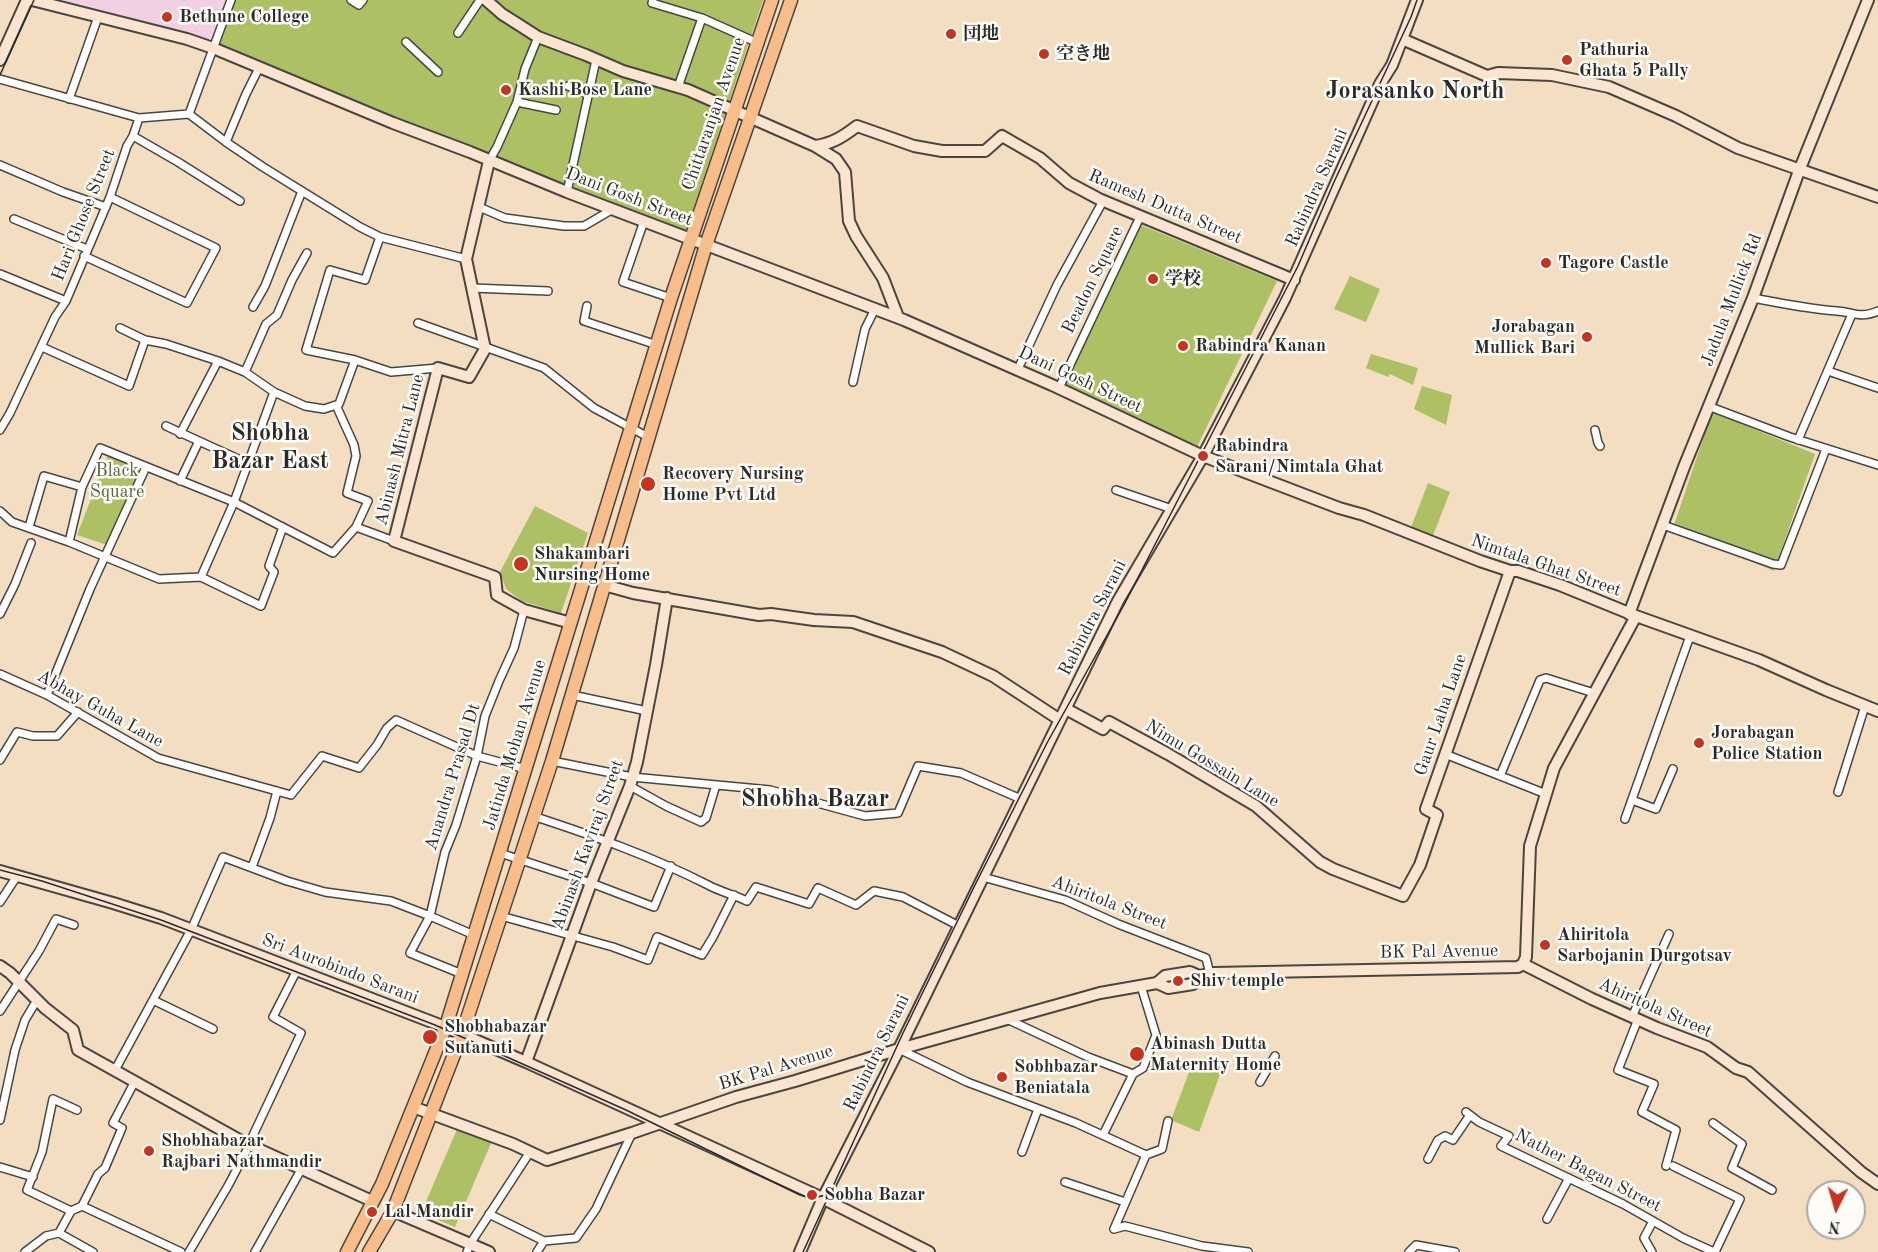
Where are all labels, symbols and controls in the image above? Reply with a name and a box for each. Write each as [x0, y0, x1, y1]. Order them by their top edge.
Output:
place label: Bethune College [179, 6, 309, 28]
marker: Bethune College [160, 10, 174, 24]
place label: 団地 [963, 23, 999, 45]
marker: 団地 [944, 27, 958, 41]
street label: Chittaranjan Avenue [678, 34, 750, 194]
place label: Pathuria Ghata 5 Pally [1579, 39, 1689, 82]
place label: 空き地 [1056, 43, 1110, 65]
marker: 空き地 [1037, 47, 1051, 61]
marker: Pathuria Ghata 5 Pally [1560, 53, 1574, 67]
district label: Jorasanko North [1326, 78, 1504, 106]
place label: Kashi Bose Lane [518, 79, 652, 101]
marker: Kashi Bose Lane [499, 83, 513, 97]
street label: Rabindra Sarani [1281, 126, 1353, 250]
street label: Hari Ghose Street [48, 146, 120, 284]
street label: Dani Gosh Street [562, 163, 696, 231]
street label: Ramesh Dutta Street [1085, 165, 1245, 249]
street label: Beadon Square [1058, 223, 1128, 337]
street label: Jadula Mullick Rd [1697, 231, 1767, 369]
place label: Tagore Castle [1558, 252, 1669, 274]
marker: Tagore Castle [1539, 256, 1553, 270]
place label: 学校 [1165, 268, 1201, 290]
marker: 学校 [1146, 272, 1160, 286]
place label: Jorabagan Mullick Bari [1474, 316, 1575, 358]
marker: Jorabagan Mullick Bari [1580, 330, 1594, 344]
place label: Rabindra Kanan [1195, 335, 1326, 357]
marker: Rabindra Kanan [1176, 339, 1190, 353]
street label: Dani Gosh Street [1014, 342, 1146, 418]
street label: Abinash Mitra Lane [371, 372, 429, 528]
district label: Shobha Bazar East [211, 420, 329, 476]
place label: Rabindra Sarani/Nimtala Ghat [1215, 435, 1383, 478]
marker: Rabindra Sarani/Nimtala Ghat [1196, 449, 1210, 463]
park label: Black Square [90, 460, 144, 502]
place label: Recovery Nursing Home Pvt Ltd [662, 463, 804, 506]
marker: Recovery Nursing Home Pvt Ltd [639, 475, 657, 493]
street label: Nimtala Ghat Street [1468, 530, 1624, 602]
place label: Shakambari Nursing Home [534, 543, 650, 586]
marker: Shakambari Nursing Home [512, 555, 530, 573]
street label: Rabindra Sarani [1055, 556, 1131, 680]
street label: Gaur Laha Lane [1410, 651, 1472, 779]
street label: Jatinda Mohan Avenue [479, 657, 551, 833]
street label: Abhay Guha Lane [33, 665, 167, 753]
street label: Anandra Prasad Dt [420, 701, 486, 853]
street label: Nimu Gossain Lane [1141, 715, 1283, 813]
place label: Jorabagan Police Station [1711, 722, 1822, 764]
marker: Jorabagan Police Station [1692, 736, 1706, 750]
street label: Abinash Kaviraj Street [547, 757, 629, 933]
district label: Shobha Bazar [741, 786, 889, 814]
street label: Ahiritola Street [1048, 871, 1170, 935]
place label: Ahiritola Sarbojanin Durgotsav [1557, 924, 1732, 966]
street label: Sri Aurobindo Sarani [259, 929, 421, 1009]
marker: Ahiritola Sarbojanin Durgotsav [1538, 938, 1552, 952]
street label: BK Pal Avenue [1380, 940, 1498, 964]
place label: Shiv temple [1190, 970, 1284, 992]
street label: Ahiritola Street [1595, 973, 1715, 1043]
marker: Shiv temple [1171, 974, 1185, 988]
street label: Rabindra Sarani [839, 991, 915, 1115]
place label: Shobhabazar Sutanuti [444, 1016, 547, 1058]
marker: Shobhabazar Sutanuti [421, 1028, 439, 1046]
place label: Abinash Dutta Maternity Home [1150, 1033, 1281, 1076]
street label: BK Pal Avenue [716, 1040, 836, 1096]
marker: Abinash Dutta Maternity Home [1128, 1045, 1146, 1063]
place label: Sobhbazar Beniatala [1014, 1056, 1098, 1098]
marker: Sobhbazar Beniatala [995, 1070, 1009, 1084]
street label: Nather Bagan Street [1511, 1125, 1665, 1217]
place label: Shobhabazar Rajbari Nathmandir [161, 1130, 322, 1172]
marker: Shobhabazar Rajbari Nathmandir [142, 1144, 156, 1158]
north arrow [1806, 1180, 1866, 1240]
place label: Sobha Bazar [824, 1184, 925, 1206]
marker: Sobha Bazar [805, 1188, 819, 1202]
place label: Lal Mandir [384, 1201, 474, 1223]
marker: Lal Mandir [365, 1205, 379, 1219]
text: N [1828, 1217, 1841, 1234]

